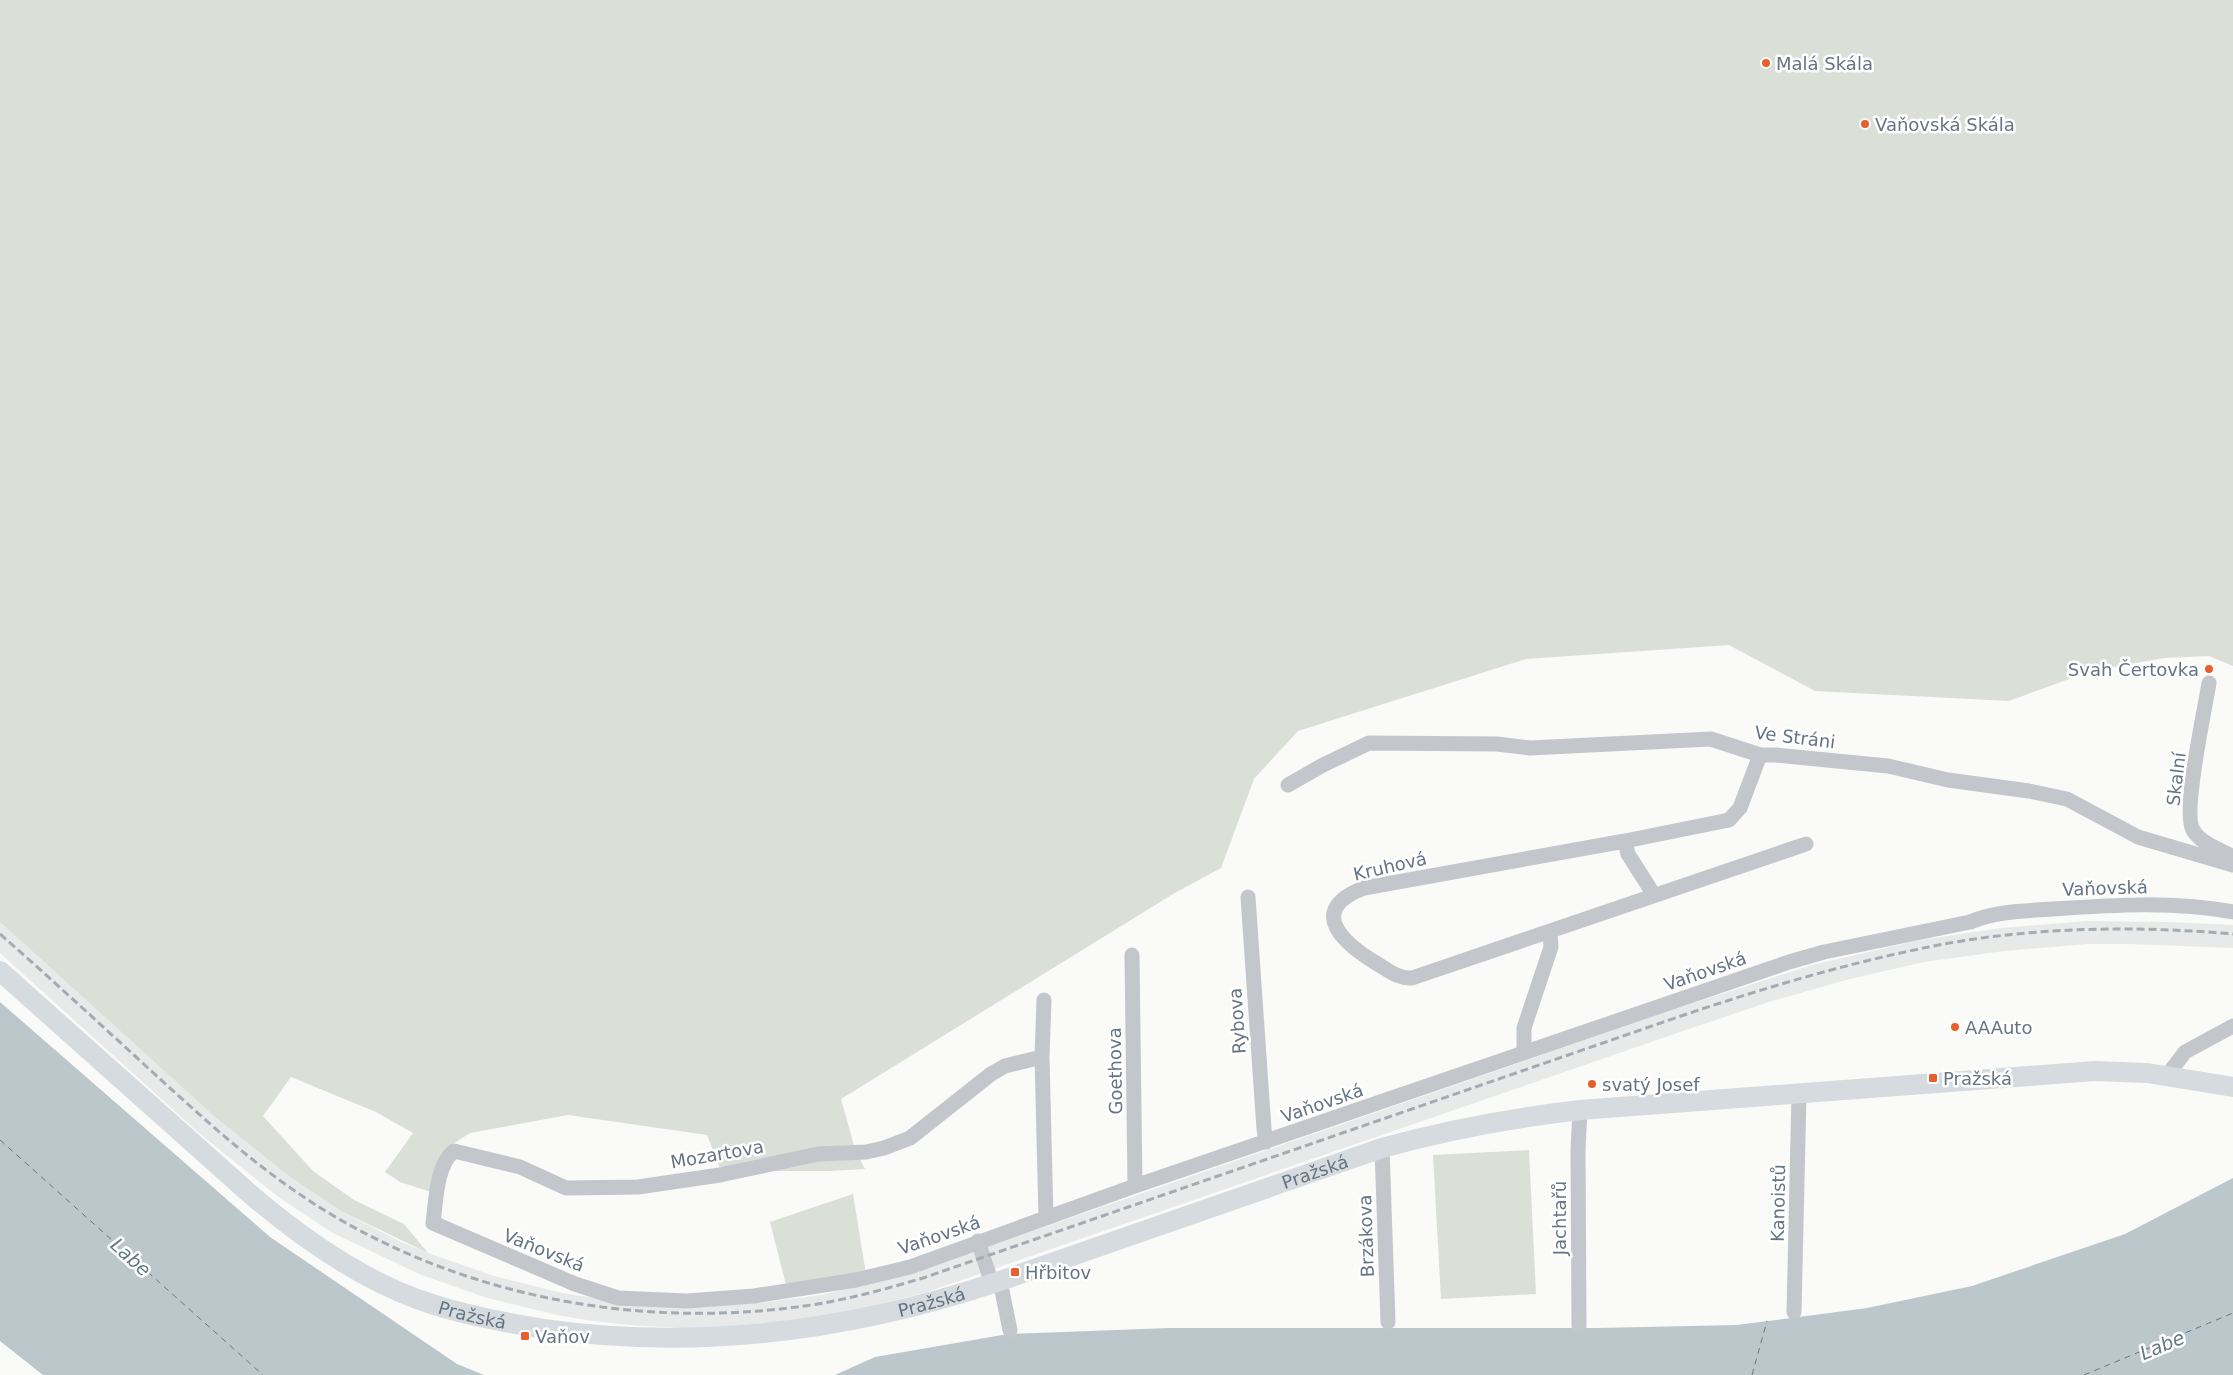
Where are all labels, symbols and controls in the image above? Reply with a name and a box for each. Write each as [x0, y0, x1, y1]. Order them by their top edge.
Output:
place label: Malá Skála [1776, 53, 1873, 74]
marker: Malá Skála [1760, 57, 1772, 69]
place label: Vaňovská Skála [1875, 114, 2015, 135]
marker: Vaňovská Skála [1859, 118, 1871, 130]
place label: Svah Čertovka [2068, 659, 2199, 680]
marker: Svah Čertovka [2203, 663, 2215, 675]
street label: Ve Stráni [1753, 722, 1837, 752]
street label: Skalní [2162, 750, 2190, 807]
street label: Kruhová [1351, 847, 1429, 885]
street label: Vaňovská [2062, 876, 2148, 900]
street label: Vaňovská [1661, 947, 1749, 995]
street label: Rybova [1224, 987, 1250, 1055]
place label: AAAuto [1965, 1017, 2032, 1038]
marker: AAAuto [1949, 1021, 1961, 1033]
street label: Goethova [1104, 1027, 1126, 1115]
place label: Pražská [1943, 1068, 2012, 1089]
marker: Pražská [1927, 1072, 1939, 1084]
place label: svatý Josef [1602, 1074, 1700, 1095]
marker: svatý Josef [1586, 1078, 1598, 1090]
street label: Vaňovská [1278, 1079, 1366, 1127]
street label: Mozartova [669, 1135, 765, 1173]
street label: Pražská [1279, 1150, 1351, 1193]
street label: Kanoistů [1767, 1164, 1789, 1242]
street label: Jachtařů [1549, 1181, 1570, 1256]
street label: Brzákova [1354, 1194, 1378, 1278]
street label: Vaňovská [895, 1211, 983, 1259]
street label: Vaňovská [500, 1224, 588, 1276]
water label: Labe [107, 1233, 155, 1281]
place label: Hřbitov [1025, 1262, 1091, 1283]
marker: Hřbitov [1009, 1266, 1021, 1278]
street label: Pražská [896, 1282, 967, 1321]
street label: Pražská [436, 1296, 508, 1333]
place label: Vaňov [535, 1326, 590, 1347]
water label: Labe [2137, 1326, 2187, 1364]
marker: Vaňov [519, 1330, 531, 1342]

